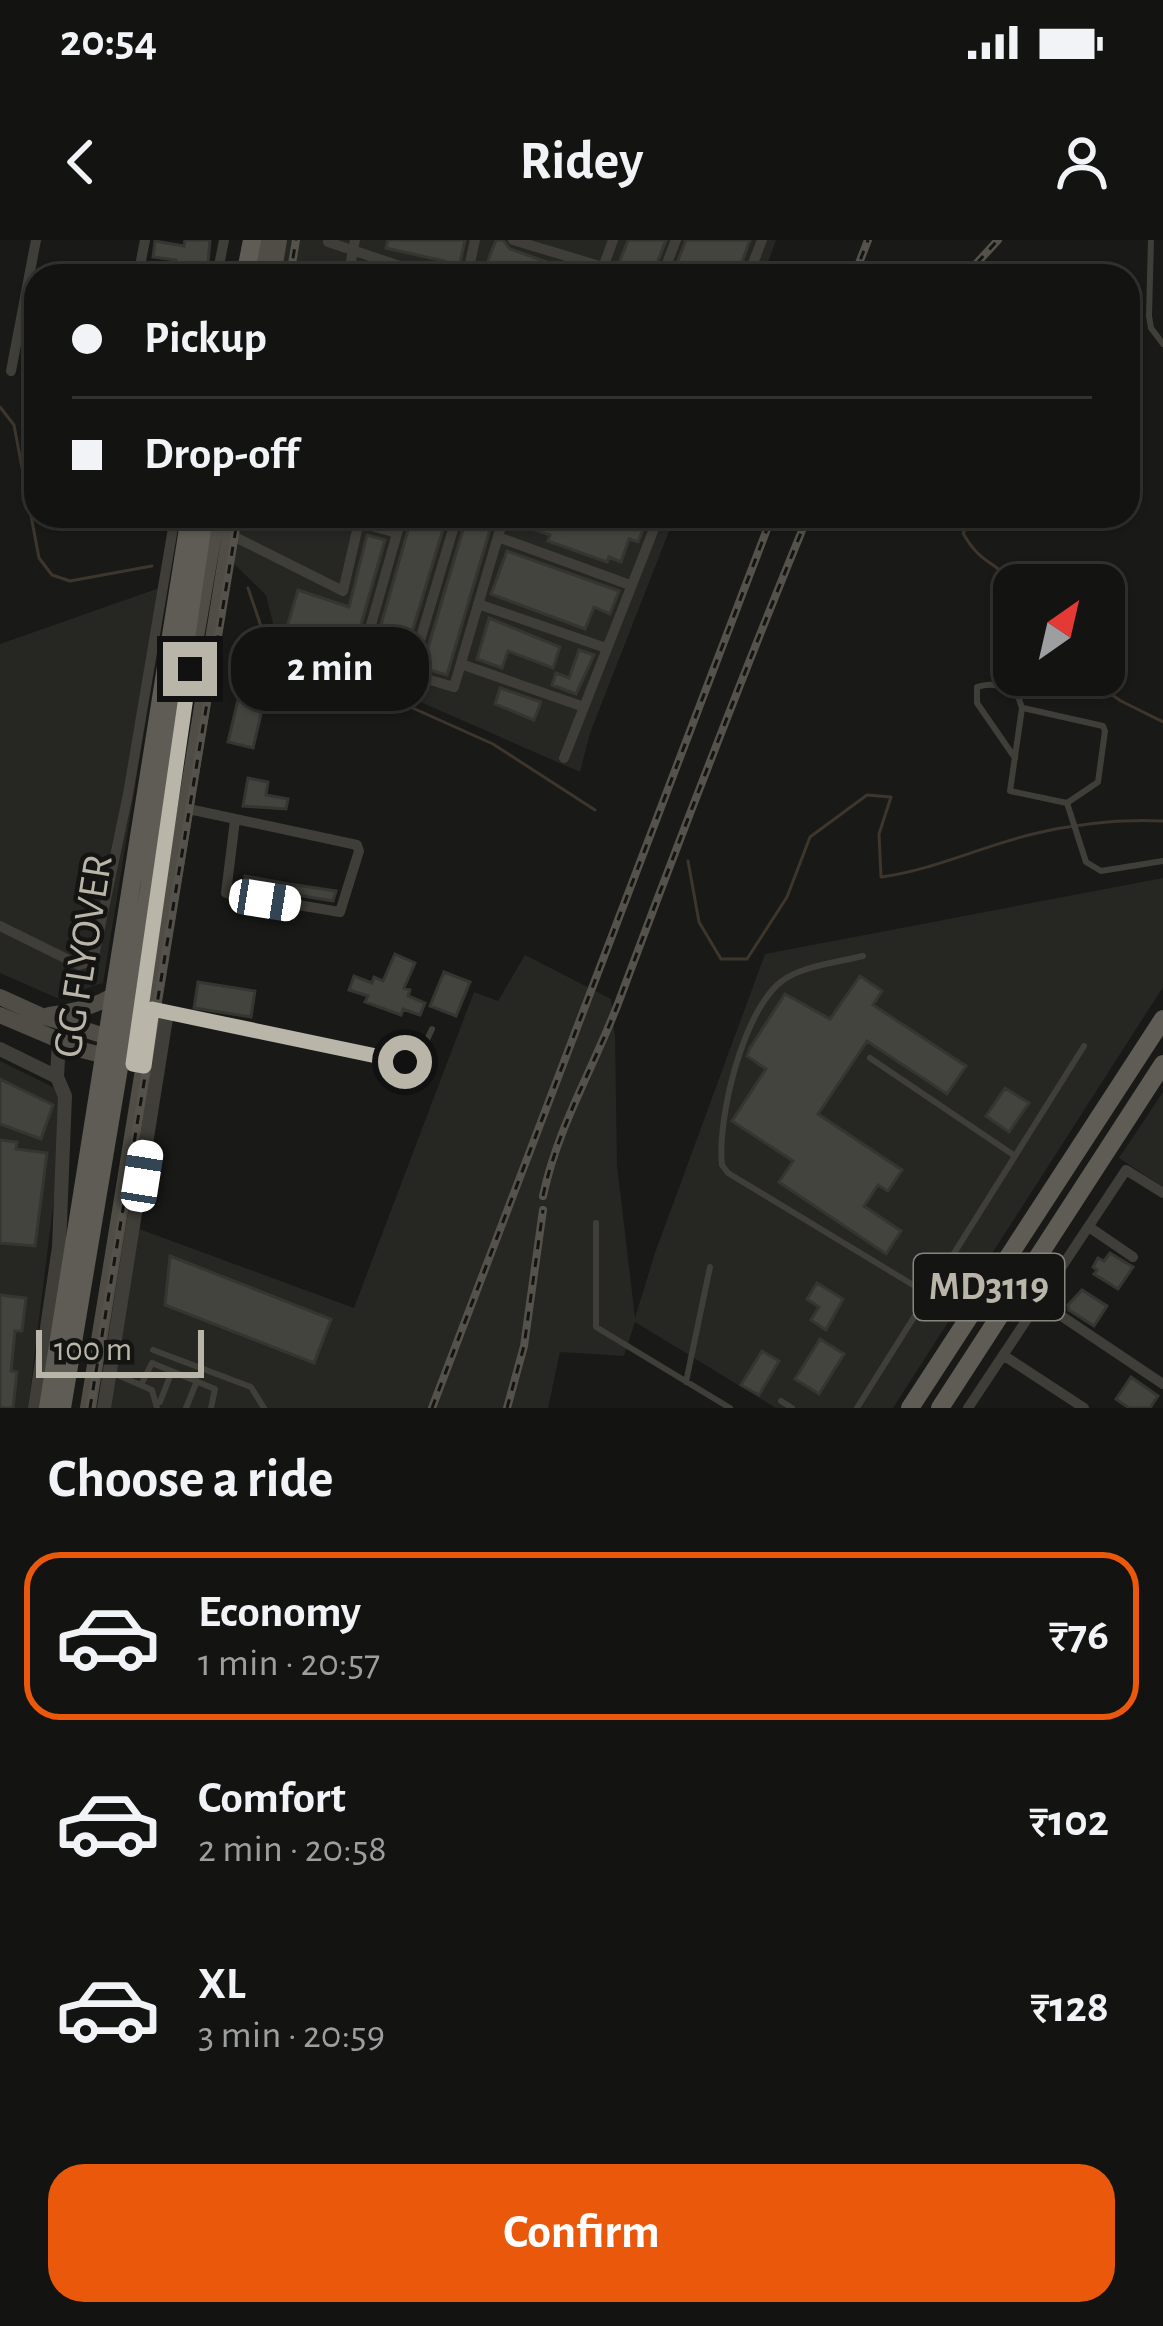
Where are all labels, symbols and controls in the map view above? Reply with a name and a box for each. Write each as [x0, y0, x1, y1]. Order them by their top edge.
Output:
text: 20:54 [60, 19, 157, 64]
icon: back [48, 129, 114, 195]
icon: person [1049, 129, 1115, 195]
text: Ridey [520, 135, 643, 189]
text: Pickup [144, 316, 267, 361]
text: Drop-off [144, 432, 299, 477]
north arrow [993, 564, 1125, 696]
map controls [993, 564, 1125, 696]
callout: 2 min [232, 627, 430, 711]
route end [163, 642, 217, 696]
text: 2 min [287, 649, 373, 688]
street label: GG FLYOVER [46, 852, 120, 1060]
car [227, 877, 303, 923]
route start [378, 1035, 432, 1089]
car [119, 1138, 165, 1214]
road number: MD3119 [914, 1254, 1064, 1320]
scale bar [36, 1324, 204, 1377]
text: 100 m [54, 1334, 132, 1367]
text: Choose a ride [48, 1453, 334, 1507]
icon: car [54, 1582, 162, 1690]
text: Economy [198, 1590, 361, 1635]
text: ₹76 [1049, 1613, 1109, 1658]
text: 1 min · 20:57 [198, 1644, 380, 1683]
icon: car [54, 1768, 162, 1876]
text: Comfort [198, 1776, 346, 1821]
text: ₹102 [1029, 1799, 1109, 1844]
text: 2 min · 20:58 [198, 1830, 387, 1869]
icon: car [54, 1954, 162, 2062]
text: XL [198, 1962, 246, 2007]
text: ₹128 [1031, 1985, 1109, 2030]
text: 3 min · 20:59 [198, 2016, 385, 2055]
button: Confirm [48, 2164, 1115, 2302]

